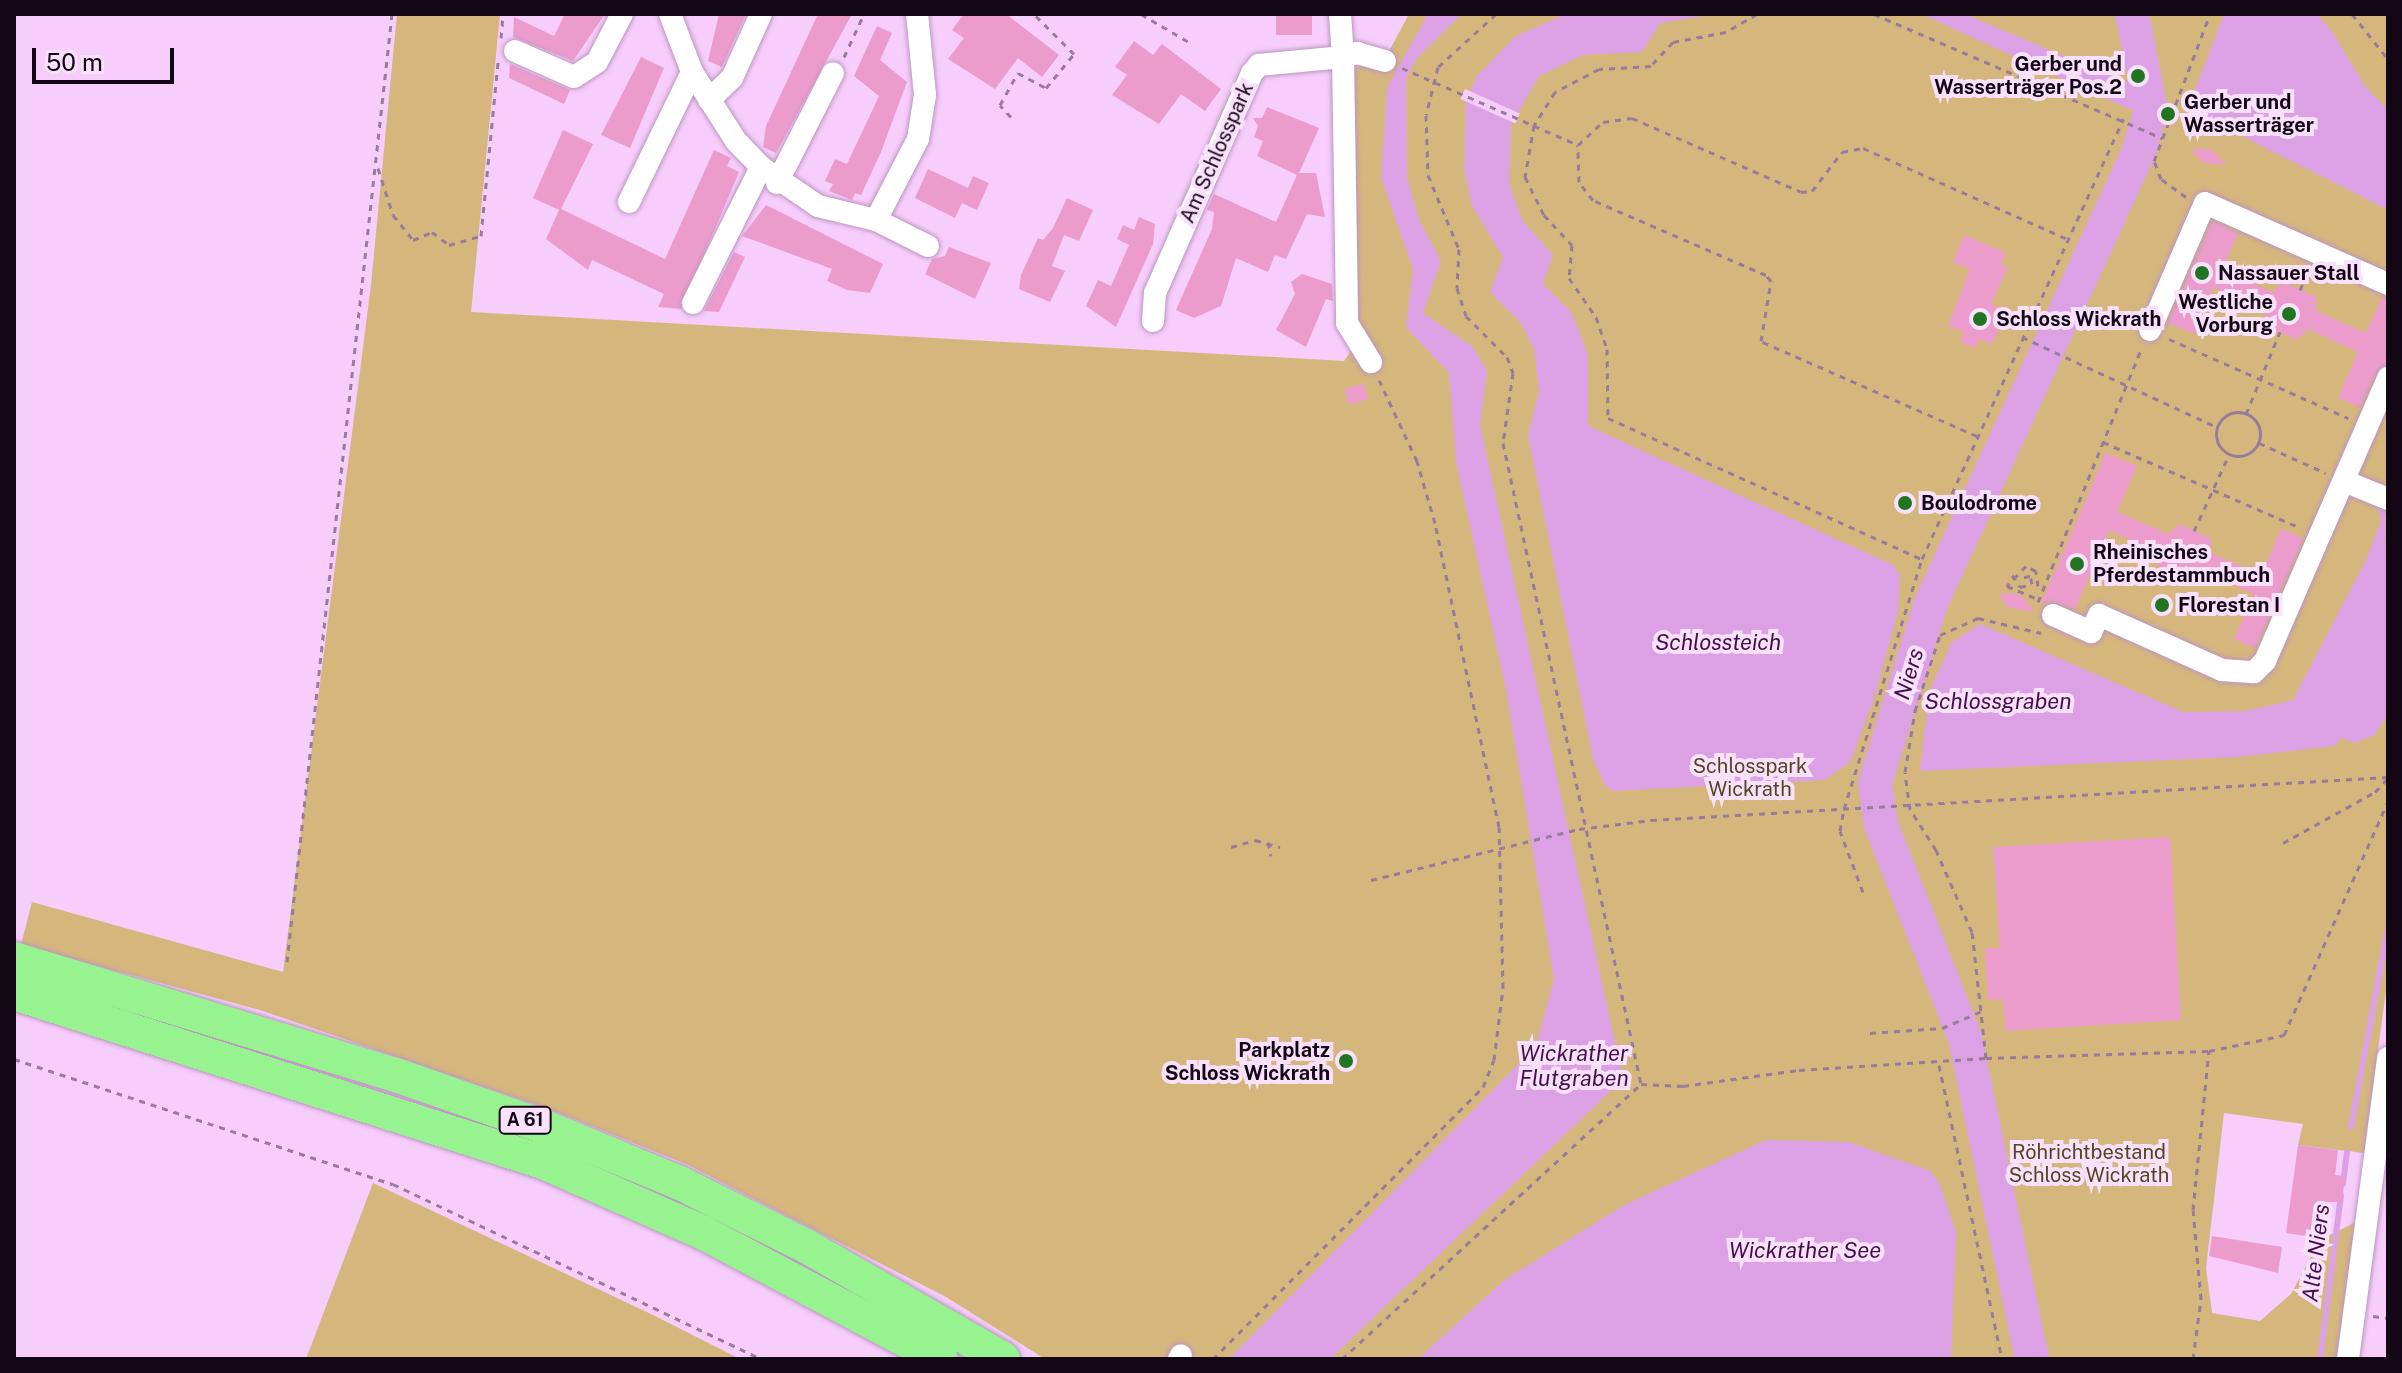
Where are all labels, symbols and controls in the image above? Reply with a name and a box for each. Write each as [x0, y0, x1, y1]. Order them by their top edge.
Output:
scale bar [36, 32, 178, 82]
text: 50 m [46, 48, 103, 76]
place label: Gerber und Wasserträger Pos.2 [1934, 52, 2122, 99]
marker: Gerber und Wasserträger Pos.2 [2129, 67, 2147, 85]
street label: Am Schlosspark [1175, 79, 1259, 227]
place label: Gerber und Wasserträger [2184, 90, 2314, 137]
marker: Gerber und Wasserträger [2159, 105, 2177, 123]
place label: Nassauer Stall [2218, 261, 2359, 285]
marker: Nassauer Stall [2193, 264, 2211, 282]
place label: Westliche Vorburg [2178, 290, 2273, 337]
marker: Westliche Vorburg [2280, 305, 2298, 323]
place label: Schloss Wickrath [1996, 307, 2162, 331]
marker: Schloss Wickrath [1971, 310, 1989, 328]
place label: Boulodrome [1921, 491, 2037, 515]
marker: Boulodrome [1896, 494, 1914, 512]
place label: Rheinisches Pferdestammbuch [2093, 540, 2270, 587]
marker: Rheinisches Pferdestammbuch [2068, 555, 2086, 573]
place label: Florestan I [2178, 593, 2280, 617]
marker: Florestan I [2153, 596, 2171, 614]
water label: Schlossteich [1655, 630, 1781, 656]
water label: Niers [1889, 645, 1929, 703]
water label: Schlossgraben [1924, 689, 2072, 715]
park label: Schlosspark Wickrath [1693, 754, 1807, 801]
place label: Parkplatz Schloss Wickrath [1164, 1038, 1330, 1085]
water label: Wickrather Flutgraben [1519, 1040, 1629, 1092]
marker: Parkplatz Schloss Wickrath [1337, 1052, 1355, 1070]
road number: A 61 [497, 1106, 553, 1134]
park label: Röhrichtbestand Schloss Wickrath [2009, 1140, 2169, 1187]
water label: Alte Niers [2297, 1203, 2335, 1303]
water label: Wickrather See [1729, 1238, 1881, 1264]

